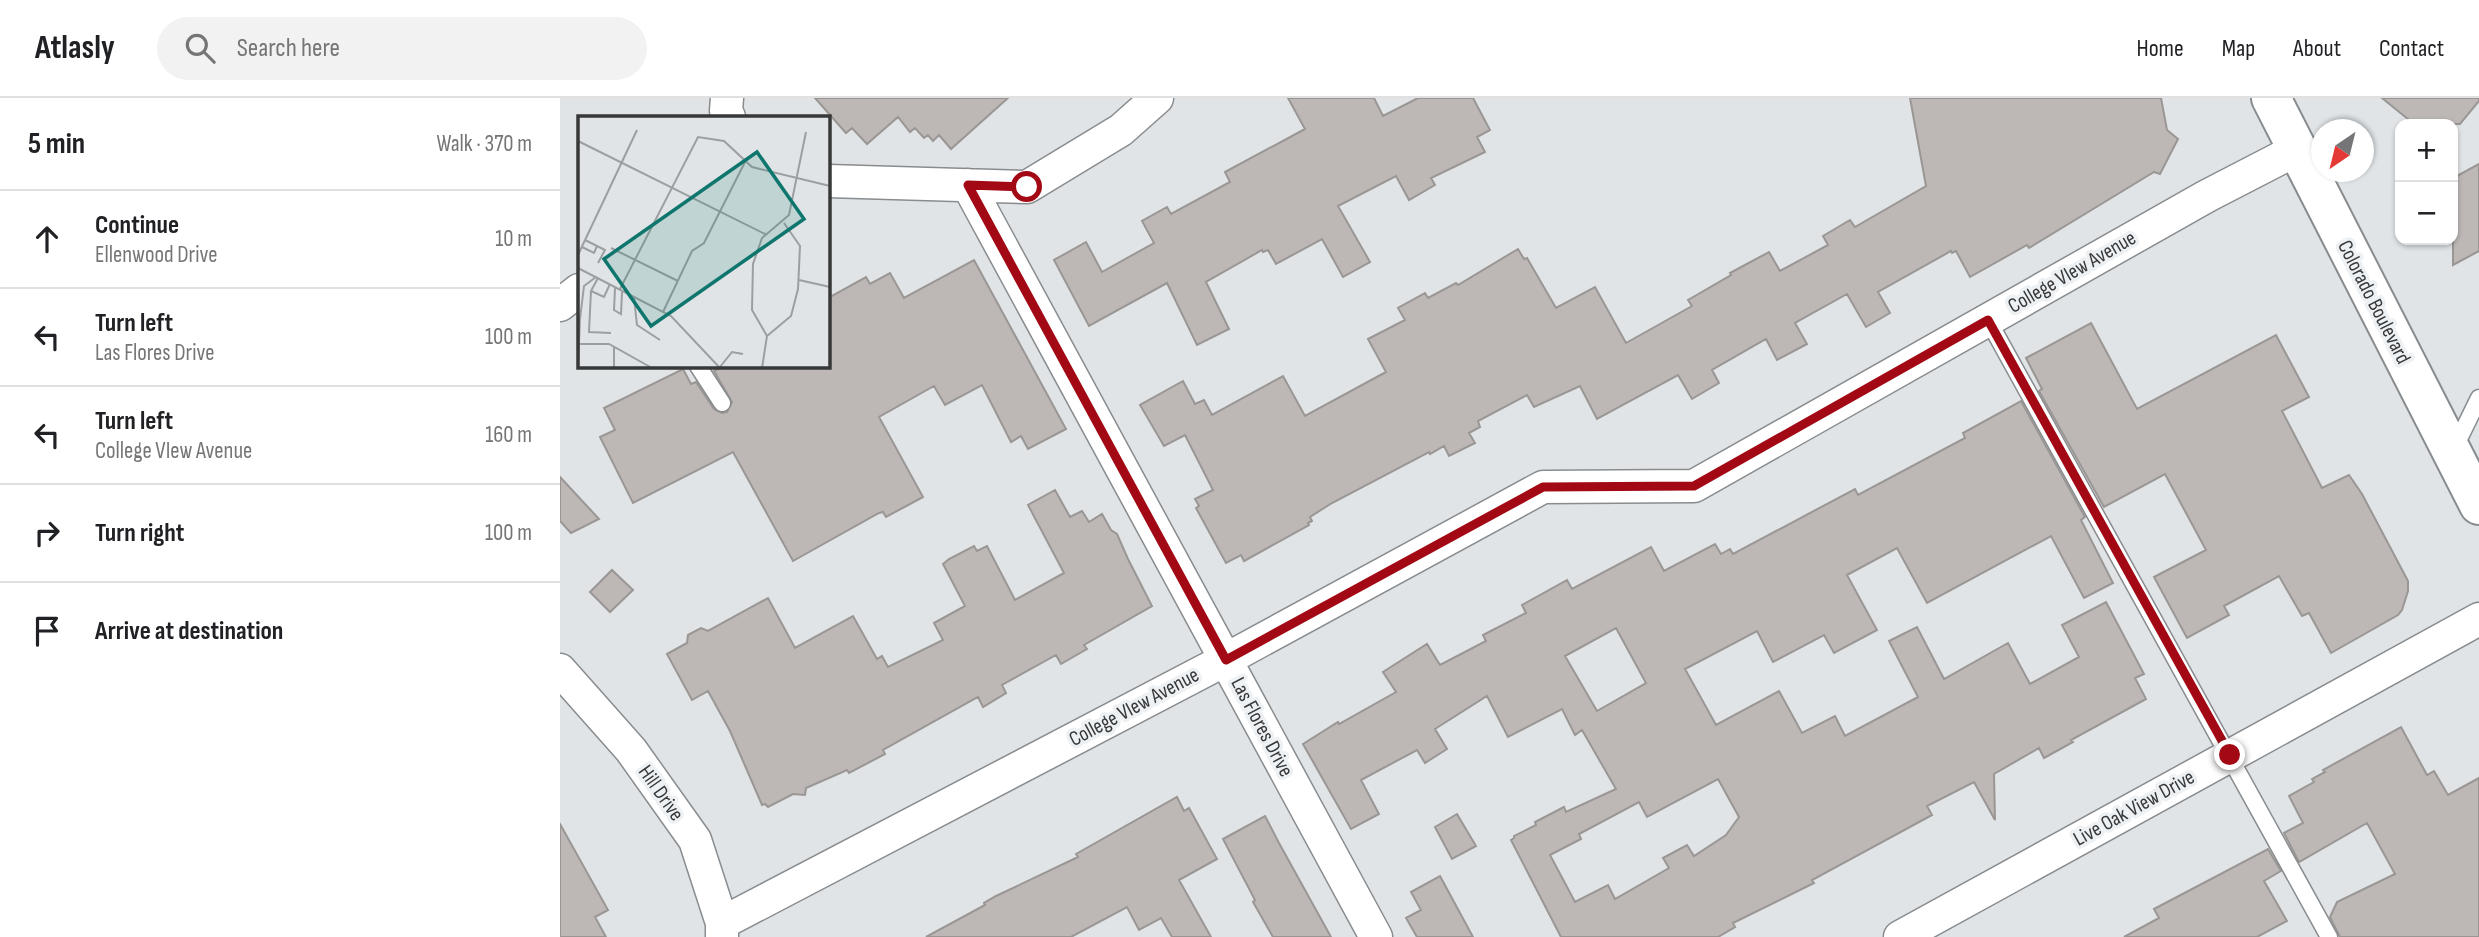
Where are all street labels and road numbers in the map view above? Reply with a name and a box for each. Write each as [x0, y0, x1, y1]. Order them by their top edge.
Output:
street label: College VIew Avenue [2004, 225, 2140, 319]
street label: Colorado Boulevard [2332, 236, 2416, 368]
street label: College VIew Avenue [1065, 662, 1203, 752]
street label: Las Flores Drive [1225, 673, 1299, 781]
street label: Hill Drive [633, 760, 689, 826]
street label: Live Oak View Drive [2069, 764, 2199, 852]

